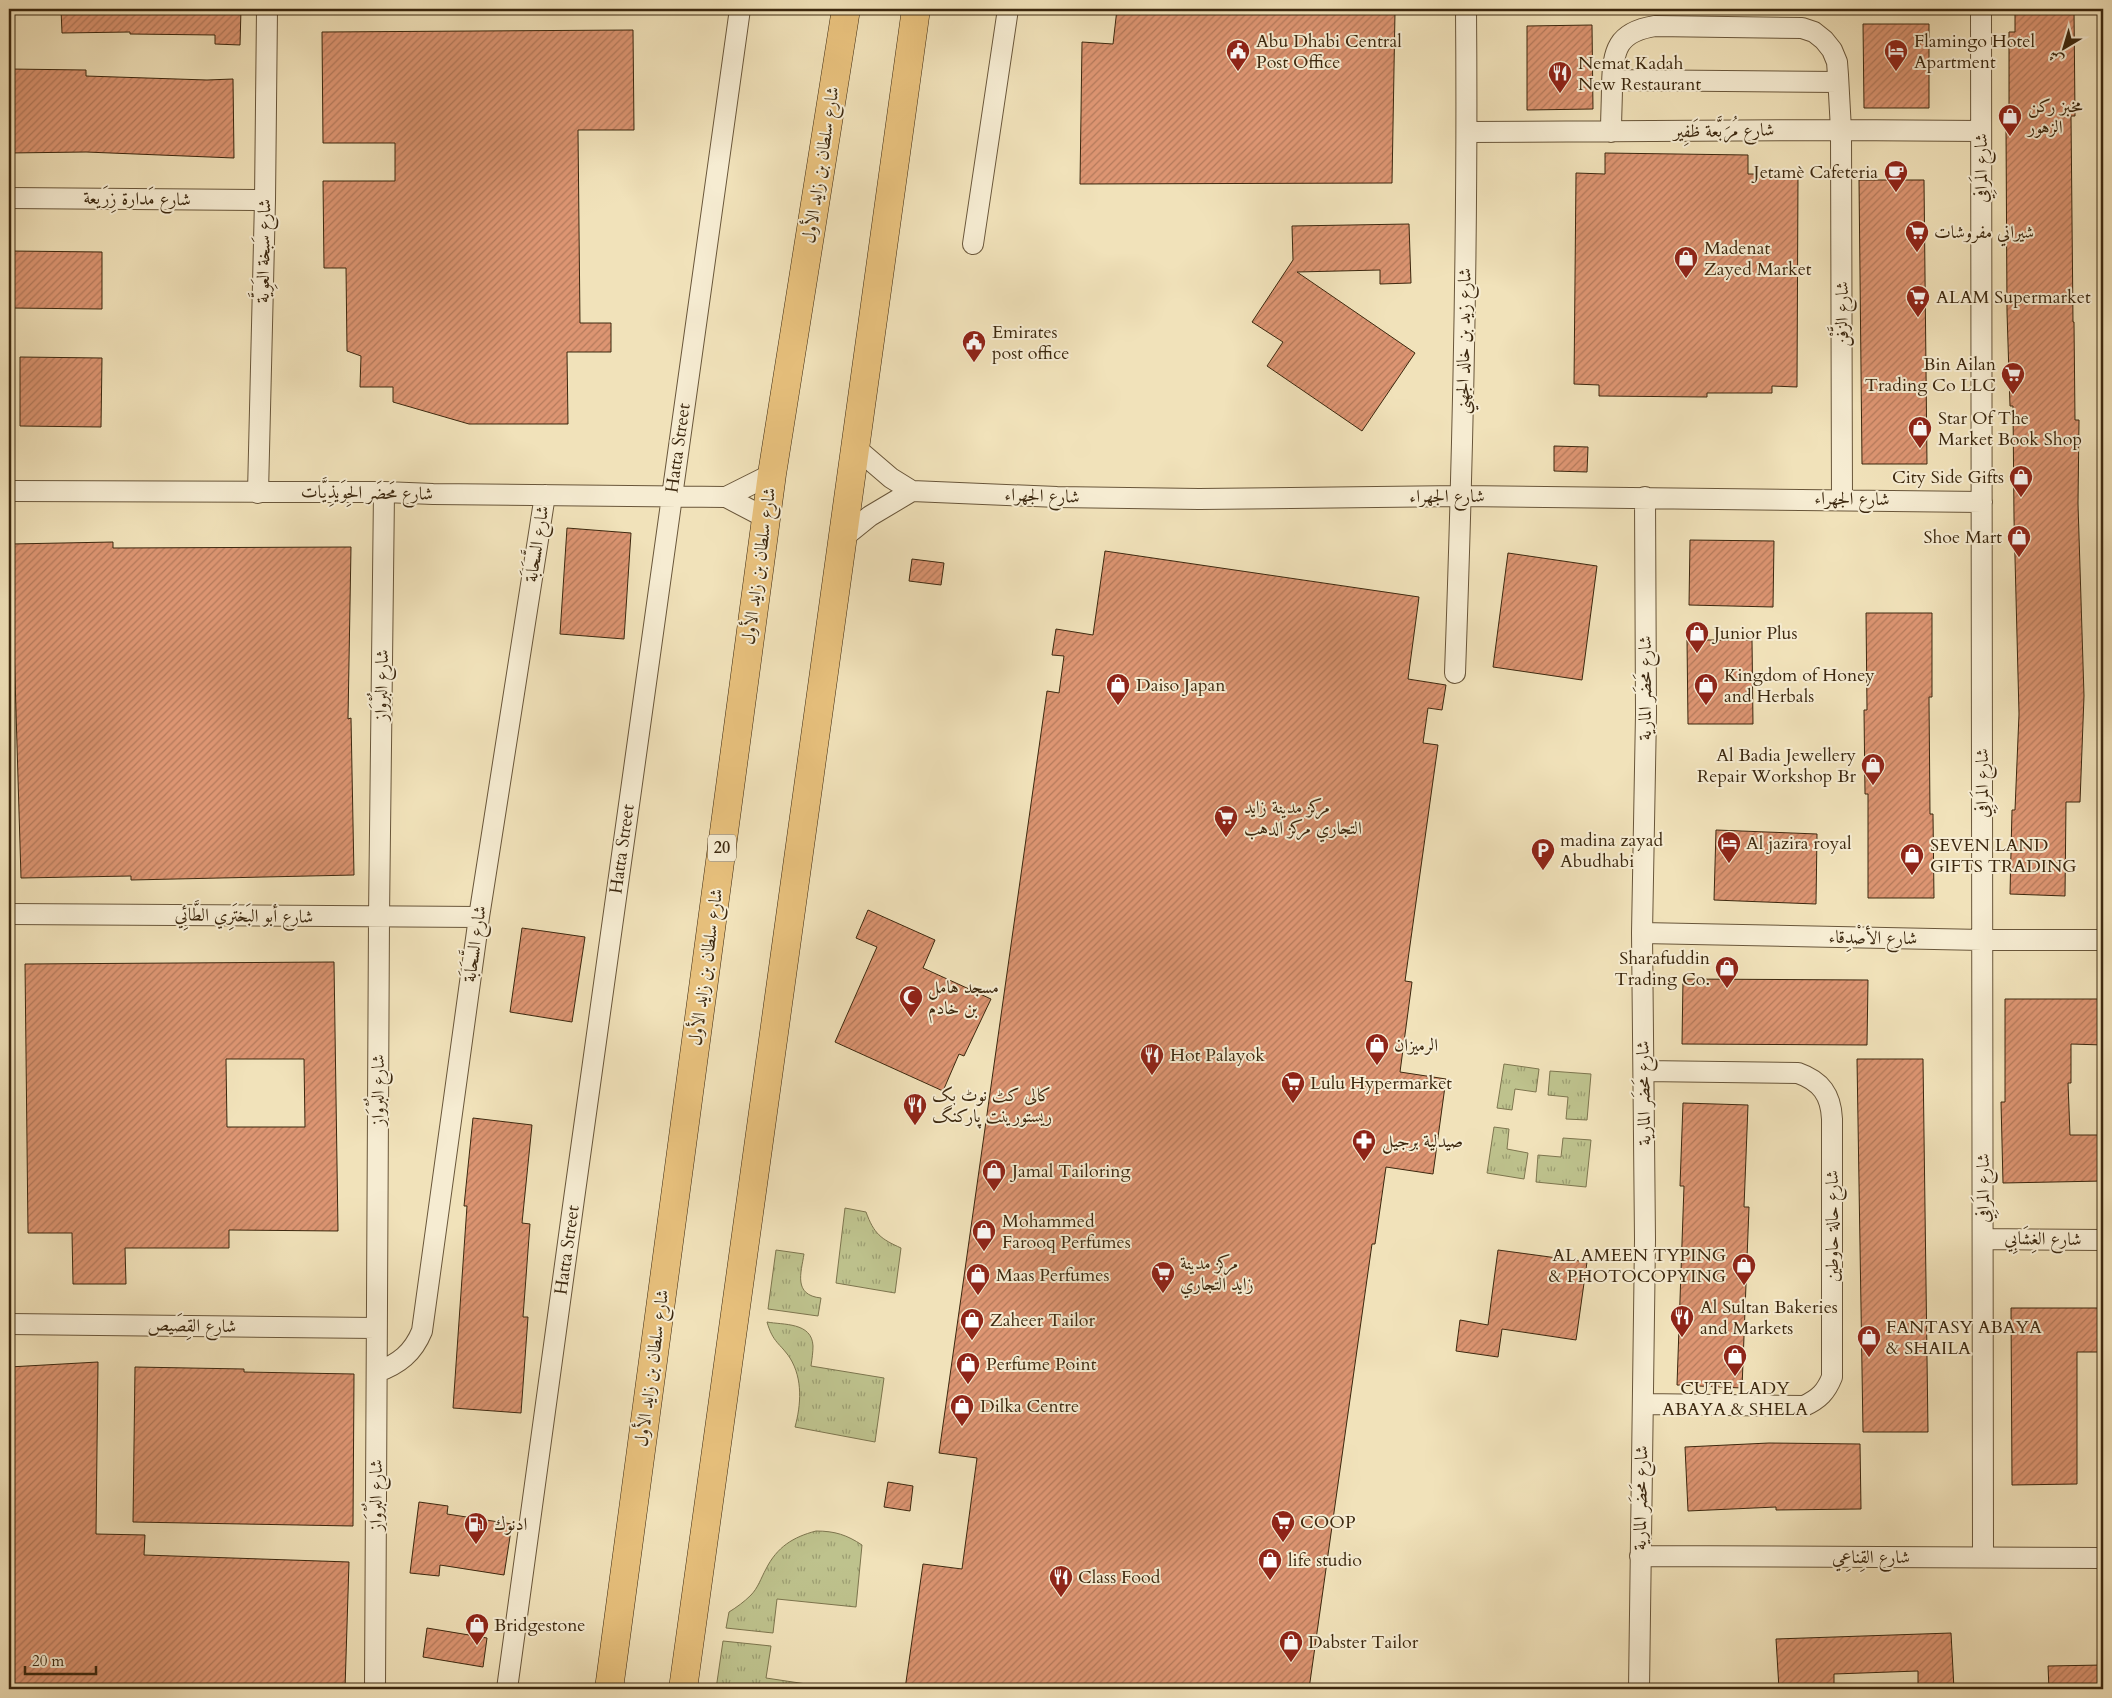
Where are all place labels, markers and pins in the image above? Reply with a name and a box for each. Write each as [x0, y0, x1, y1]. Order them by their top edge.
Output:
place label: Abu Dhabi Central Post Office [1256, 29, 1402, 75]
place label: Flamingo Hotel Apartment [1914, 29, 2035, 75]
public building icon: Abu Dhabi Central Post Office [1225, 38, 1251, 72]
hotel icon: Flamingo Hotel Apartment [1883, 38, 1909, 72]
place label: Nemat Kadah New Restaurant [1578, 51, 1701, 97]
restaurant icon: Nemat Kadah New Restaurant [1547, 60, 1573, 94]
place label: مخبز ركن الزهور [2026, 94, 2083, 140]
shop icon: مخبز ركن الزهور [1997, 103, 2023, 137]
cafe icon: Jetamè Cafeteria [1883, 159, 1909, 193]
place label: Jetamè Cafeteria [1751, 160, 1878, 185]
supermarket icon: شيراني مفروشات [1904, 219, 1930, 253]
place label: شيراني مفروشات [1934, 220, 2034, 247]
place label: Madenat Zayed Market [1704, 236, 1812, 282]
shop icon: Madenat Zayed Market [1673, 245, 1699, 279]
supermarket icon: ALAM Supermarket [1905, 284, 1931, 318]
place label: ALAM Supermarket [1936, 285, 2091, 310]
place label: Emirates post office [992, 320, 1070, 366]
public building icon: Emirates post office [961, 329, 987, 363]
place label: Bin Ailan Trading Co LLC [1865, 352, 1997, 398]
supermarket icon: Bin Ailan Trading Co LLC [2000, 361, 2026, 395]
place label: Star Of The Market Book Shop [1938, 406, 2082, 452]
shop icon: Star Of The Market Book Shop [1907, 415, 1933, 449]
shop icon: City Side Gifts [2008, 464, 2034, 498]
place label: City Side Gifts [1892, 465, 2004, 490]
shop icon: Shoe Mart [2006, 524, 2032, 558]
place label: Shoe Mart [1923, 525, 2002, 550]
shop icon: Junior Plus [1684, 620, 1710, 654]
place label: Junior Plus [1711, 621, 1798, 646]
place label: Kingdom of Honey and Herbals [1724, 663, 1875, 709]
shop icon: Daiso Japan [1105, 672, 1131, 706]
shop icon: Kingdom of Honey and Herbals [1693, 672, 1719, 706]
place label: Daiso Japan [1136, 673, 1226, 698]
place label: Al Badia Jewellery Repair Workshop Br [1697, 743, 1856, 789]
shop icon: Al Badia Jewellery Repair Workshop Br [1860, 752, 1886, 786]
place label: مركز مدينة زايد التجاري مركز الدهب [1244, 795, 1362, 843]
supermarket icon: مركز مدينة زايد التجاري مركز الدهب [1213, 804, 1239, 838]
place label: madina zayad Abudhabi [1560, 828, 1664, 874]
hotel icon: Al jazira royal [1716, 830, 1742, 864]
place label: Al jazira royal [1746, 831, 1852, 856]
place label: SEVEN LAND GIFTS TRADING [1930, 833, 2077, 879]
parking icon: madina zayad Abudhabi [1530, 837, 1556, 871]
shop icon: SEVEN LAND GIFTS TRADING [1899, 842, 1925, 876]
place label: Sharafuddin Trading Co. [1615, 946, 1711, 992]
shop icon: Sharafuddin Trading Co. [1714, 955, 1740, 989]
place label: مسجد هامل بن خادم [928, 975, 999, 1024]
mosque icon: مسجد هامل بن خادم [898, 984, 924, 1018]
shop icon: الرميزان [1364, 1032, 1390, 1066]
place label: الرميزان [1394, 1033, 1438, 1058]
restaurant icon: Hot Palayok [1139, 1042, 1165, 1076]
place label: Hot Palayok [1170, 1043, 1265, 1068]
supermarket icon: Lulu Hypermarket [1280, 1070, 1306, 1104]
place label: Lulu Hypermarket [1310, 1071, 1452, 1096]
place label: کالی کٹ نوٹ بک ریستورینت پارکنگ [932, 1083, 1052, 1129]
restaurant icon: کالی کٹ نوٹ بک ریستورینت پارکنگ [902, 1092, 928, 1126]
pharmacy icon: صيدلية برجيل [1351, 1128, 1377, 1162]
place label: صيدلية برجيل [1382, 1129, 1463, 1154]
shop icon: Jamal Tailoring [981, 1158, 1007, 1192]
place label: Jamal Tailoring [1009, 1159, 1131, 1184]
place label: Mohammed Farooq Perfumes [1002, 1209, 1131, 1255]
shop icon: Mohammed Farooq Perfumes [971, 1218, 997, 1252]
place label: AL AMEEN TYPING & PHOTOCOPYING [1549, 1243, 1726, 1289]
place label: مركز مدينة زايد التجاري [1180, 1251, 1254, 1299]
shop icon: AL AMEEN TYPING & PHOTOCOPYING [1731, 1252, 1757, 1286]
supermarket icon: مركز مدينة زايد التجاري [1150, 1260, 1176, 1294]
shop icon: Maas Perfumes [965, 1262, 991, 1296]
place label: Maas Perfumes [996, 1263, 1110, 1288]
place label: Al Sultan Bakeries and Markets [1700, 1295, 1838, 1341]
restaurant icon: Al Sultan Bakeries and Markets [1669, 1304, 1695, 1338]
shop icon: Zaheer Tailor [959, 1307, 985, 1341]
place label: Zaheer Tailor [990, 1308, 1096, 1333]
place label: FANTASY ABAYA & SHAILA [1886, 1315, 2042, 1361]
shop icon: FANTASY ABAYA & SHAILA [1856, 1324, 1882, 1358]
shop icon: CUTE LADY ABAYA & SHELA [1722, 1343, 1748, 1377]
shop icon: Perfume Point [955, 1351, 981, 1385]
place label: Perfume Point [986, 1352, 1097, 1377]
place label: CUTE LADY ABAYA & SHELA [1662, 1376, 1808, 1422]
shop icon: Dilka Centre [949, 1393, 975, 1427]
place label: Dilka Centre [980, 1394, 1079, 1419]
supermarket icon: COOP [1270, 1509, 1296, 1543]
place label: COOP [1300, 1510, 1356, 1535]
fuel station icon: ادنوك [463, 1511, 489, 1545]
place label: ادنوك [494, 1512, 528, 1537]
shop icon: life studio [1257, 1547, 1283, 1581]
place label: life studio [1288, 1548, 1362, 1573]
restaurant icon: Class Food [1048, 1564, 1074, 1598]
place label: Class Food [1078, 1565, 1161, 1590]
shop icon: Bridgestone [464, 1612, 490, 1646]
place label: Bridgestone [494, 1613, 586, 1638]
shop icon: Dabster Tailor [1278, 1629, 1304, 1663]
place label: Dabster Tailor [1308, 1630, 1419, 1655]

